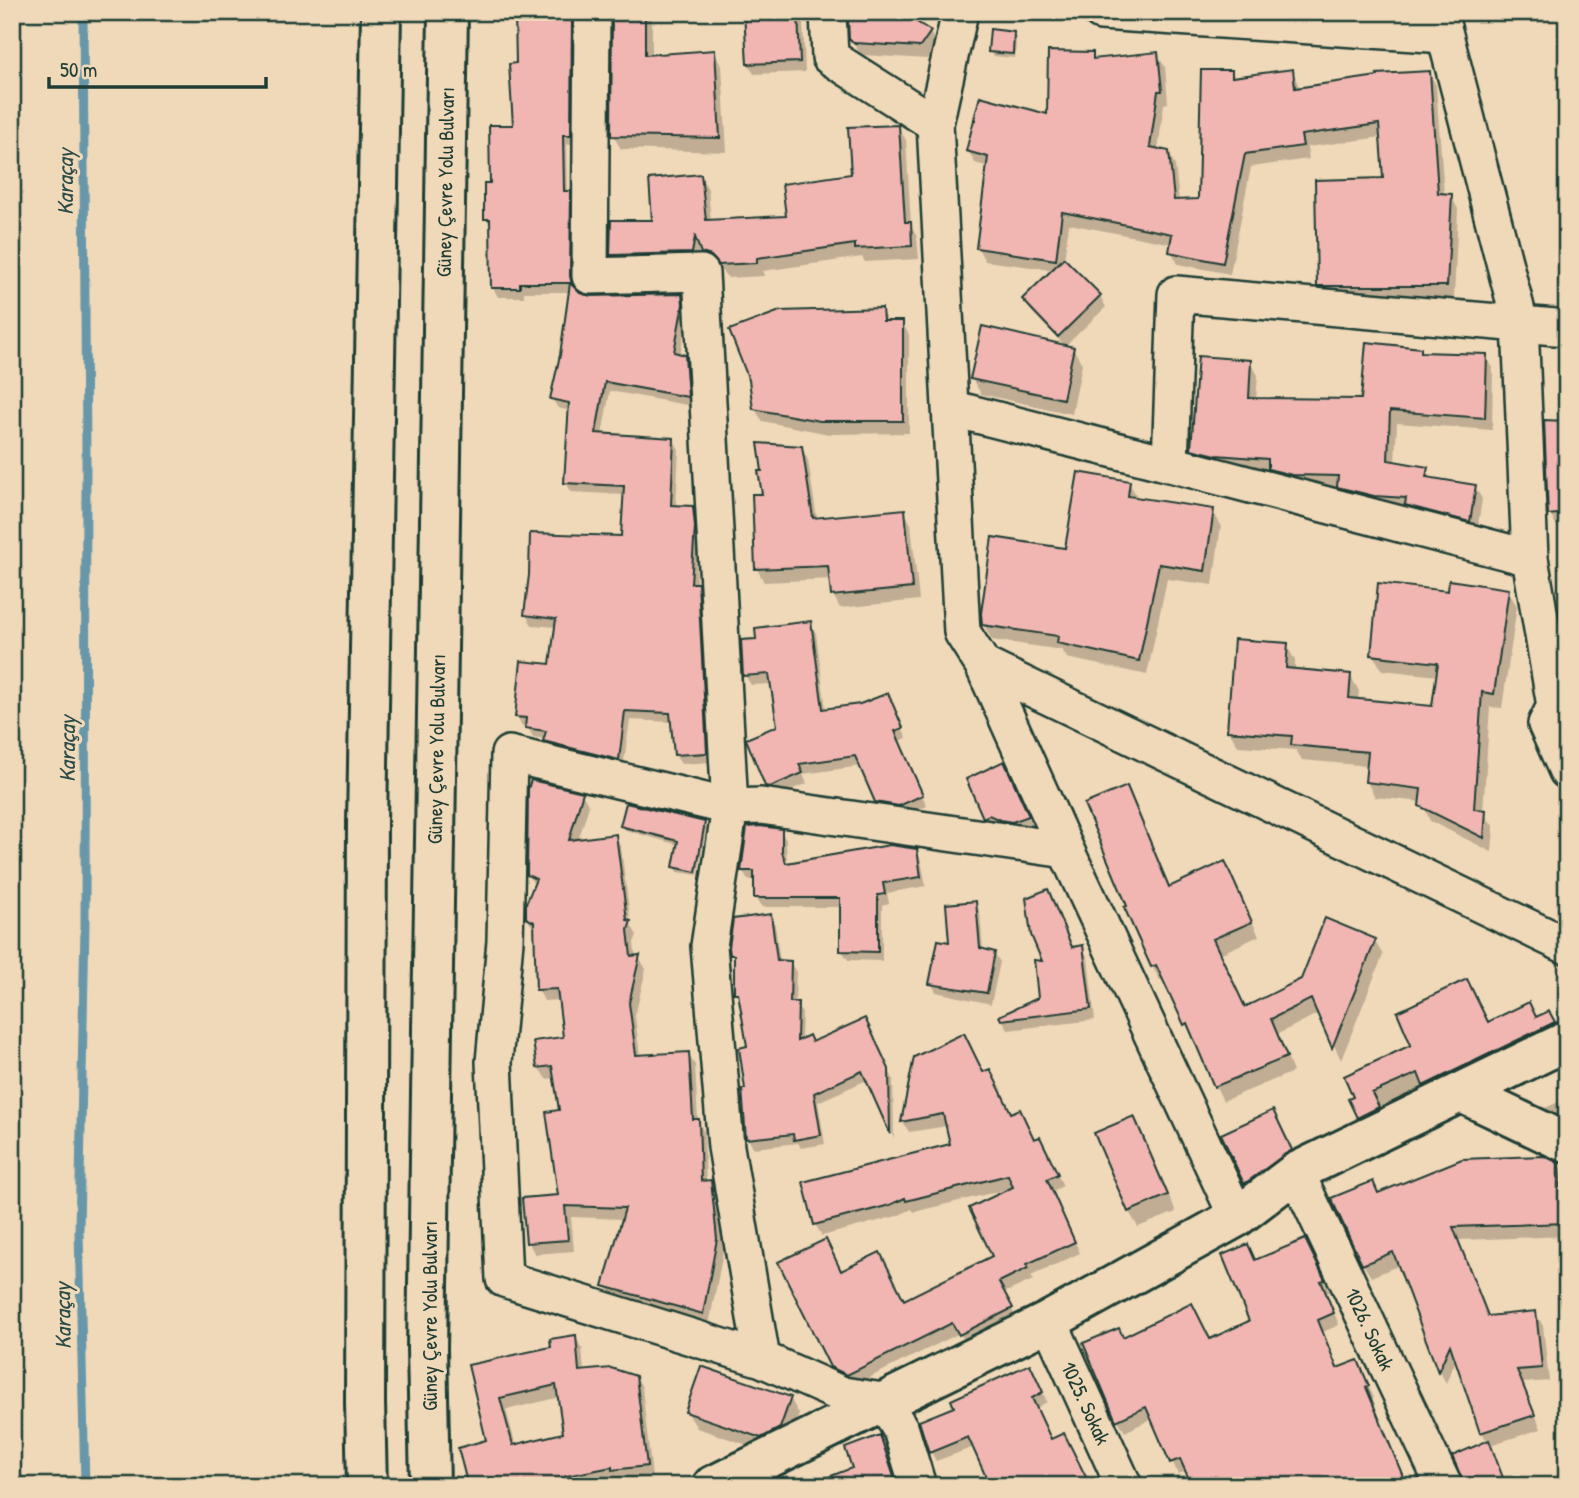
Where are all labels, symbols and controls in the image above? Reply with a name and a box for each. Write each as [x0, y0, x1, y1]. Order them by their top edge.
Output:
scale bar [49, 46, 266, 90]
text: 50 m [60, 55, 97, 84]
street label: Güney Çevre Yolu Bulvarı [429, 87, 461, 277]
water label: Karaçay [49, 146, 81, 215]
street label: Güney Çevre Yolu Bulvarı [420, 654, 452, 844]
water label: Karaçay [51, 713, 83, 782]
street label: Güney Çevre Yolu Bulvarı [415, 1221, 444, 1411]
water label: Karaçay [46, 1280, 79, 1350]
street label: 1026. Sokak [1338, 1283, 1402, 1375]
street label: 1025. Sokak [1054, 1357, 1118, 1450]

